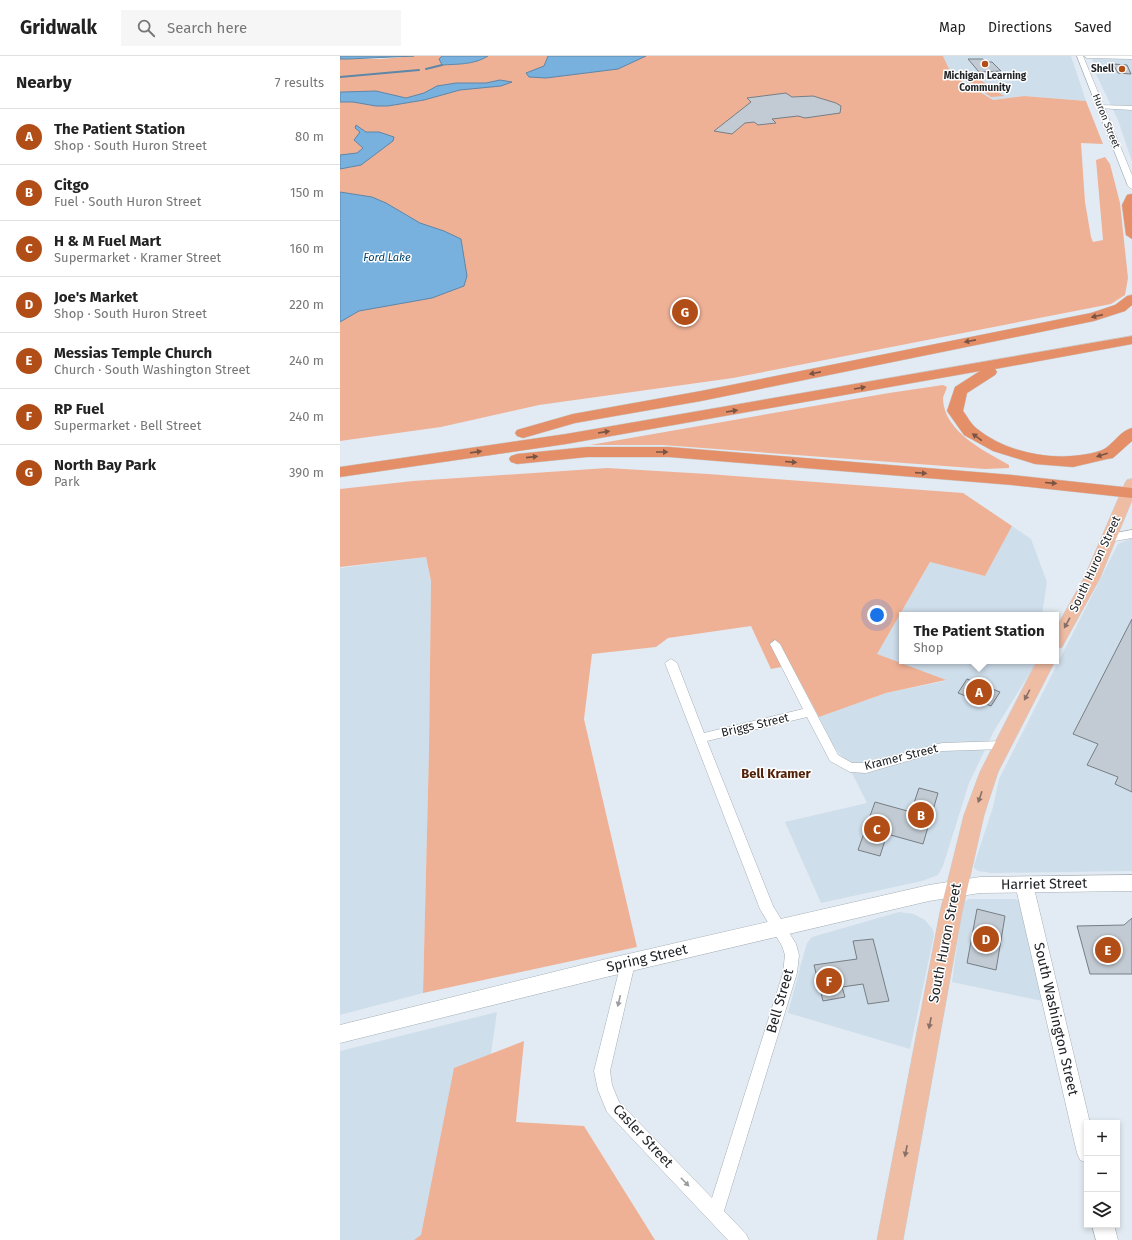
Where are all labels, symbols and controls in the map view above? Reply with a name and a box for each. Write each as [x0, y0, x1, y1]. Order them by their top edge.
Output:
search box [121, 10, 401, 46]
text: Gridwalk [20, 16, 97, 39]
icon: search [135, 17, 157, 39]
text: Search here [167, 19, 247, 37]
text: Map [939, 19, 966, 36]
text: Directions [988, 19, 1052, 36]
text: Saved [1074, 19, 1112, 36]
marker: Michigan Learning Community [980, 59, 990, 69]
place label: Shell [1091, 63, 1114, 75]
marker: Shell [1117, 64, 1127, 74]
place label: Michigan Learning Community [944, 70, 1027, 94]
text: Nearby [16, 72, 71, 93]
text: 7 results [275, 75, 324, 90]
street label: Huron Street [1090, 92, 1123, 150]
text: The Patient Station [54, 120, 185, 138]
text: A [25, 129, 33, 144]
text: 80 m [295, 129, 324, 144]
text: Shop · South Huron Street [54, 138, 207, 153]
text: Citgo [54, 176, 89, 194]
text: B [25, 185, 33, 200]
text: 150 m [290, 185, 324, 200]
text: Fuel · South Huron Street [54, 194, 201, 209]
text: H & M Fuel Mart [54, 232, 161, 250]
text: C [25, 241, 33, 256]
text: 160 m [290, 241, 324, 256]
text: Supermarket · Kramer Street [54, 250, 221, 265]
water label: Ford Lake [363, 251, 411, 264]
text: Joe's Market [54, 288, 138, 306]
text: D [25, 297, 33, 312]
text: 220 m [289, 297, 324, 312]
pin: G [672, 297, 698, 327]
text: Shop · South Huron Street [54, 306, 207, 321]
one-way arrow [1091, 313, 1104, 319]
one-way arrow [964, 339, 976, 345]
text: Messias Temple Church [54, 344, 212, 362]
text: E [26, 353, 32, 368]
text: 240 m [289, 353, 324, 368]
text: Church · South Washington Street [54, 362, 250, 377]
one-way arrow [809, 370, 821, 376]
one-way arrow [854, 385, 866, 391]
text: RP Fuel [54, 400, 104, 418]
one-way arrow [726, 408, 738, 414]
text: F [26, 409, 32, 424]
text: 240 m [289, 409, 324, 424]
text: Supermarket · Bell Street [54, 418, 201, 433]
one-way arrow [598, 429, 610, 435]
one-way arrow [972, 433, 982, 441]
one-way arrow [469, 449, 482, 455]
one-way arrow [656, 449, 669, 455]
one-way arrow [1095, 452, 1107, 458]
one-way arrow [526, 454, 538, 461]
text: North Bay Park [54, 456, 156, 474]
one-way arrow [785, 459, 797, 466]
text: G [25, 465, 33, 480]
text: 390 m [289, 465, 324, 480]
one-way arrow [915, 470, 927, 477]
text: Park [54, 474, 80, 489]
one-way arrow [1045, 480, 1057, 487]
street label: South Huron Street [1067, 513, 1124, 614]
your location [867, 605, 887, 625]
popup [899, 612, 1059, 664]
one-way arrow [1063, 617, 1070, 629]
text: The Patient Station [913, 622, 1045, 640]
text: Shop [913, 640, 943, 655]
pin: A [966, 677, 992, 707]
one-way arrow [1024, 689, 1031, 701]
street label: Briggs Street [720, 710, 791, 740]
street label: Kramer Street [863, 741, 940, 773]
district label: Bell Kramer [741, 766, 812, 781]
one-way arrow [977, 792, 983, 804]
pin: B [908, 800, 934, 830]
pin: C [864, 814, 890, 844]
street label: Harriet Street [1001, 875, 1088, 893]
street label: South Huron Street [925, 881, 965, 1004]
pin: D [973, 924, 999, 954]
pin: E [1095, 935, 1121, 965]
street label: Spring Street [605, 940, 690, 976]
street label: South Washington Street [1030, 941, 1082, 1098]
street label: Bell Street [763, 966, 798, 1035]
pin: F [816, 966, 842, 996]
one-way arrow [615, 995, 621, 1007]
one-way arrow [927, 1017, 933, 1029]
street label: Casler Street [609, 1101, 677, 1172]
map controls [1084, 1120, 1120, 1228]
button: + [1084, 1120, 1120, 1156]
one-way arrow [903, 1144, 909, 1157]
button: − [1084, 1156, 1120, 1192]
one-way arrow [680, 1177, 690, 1187]
button: layers [1084, 1192, 1120, 1228]

